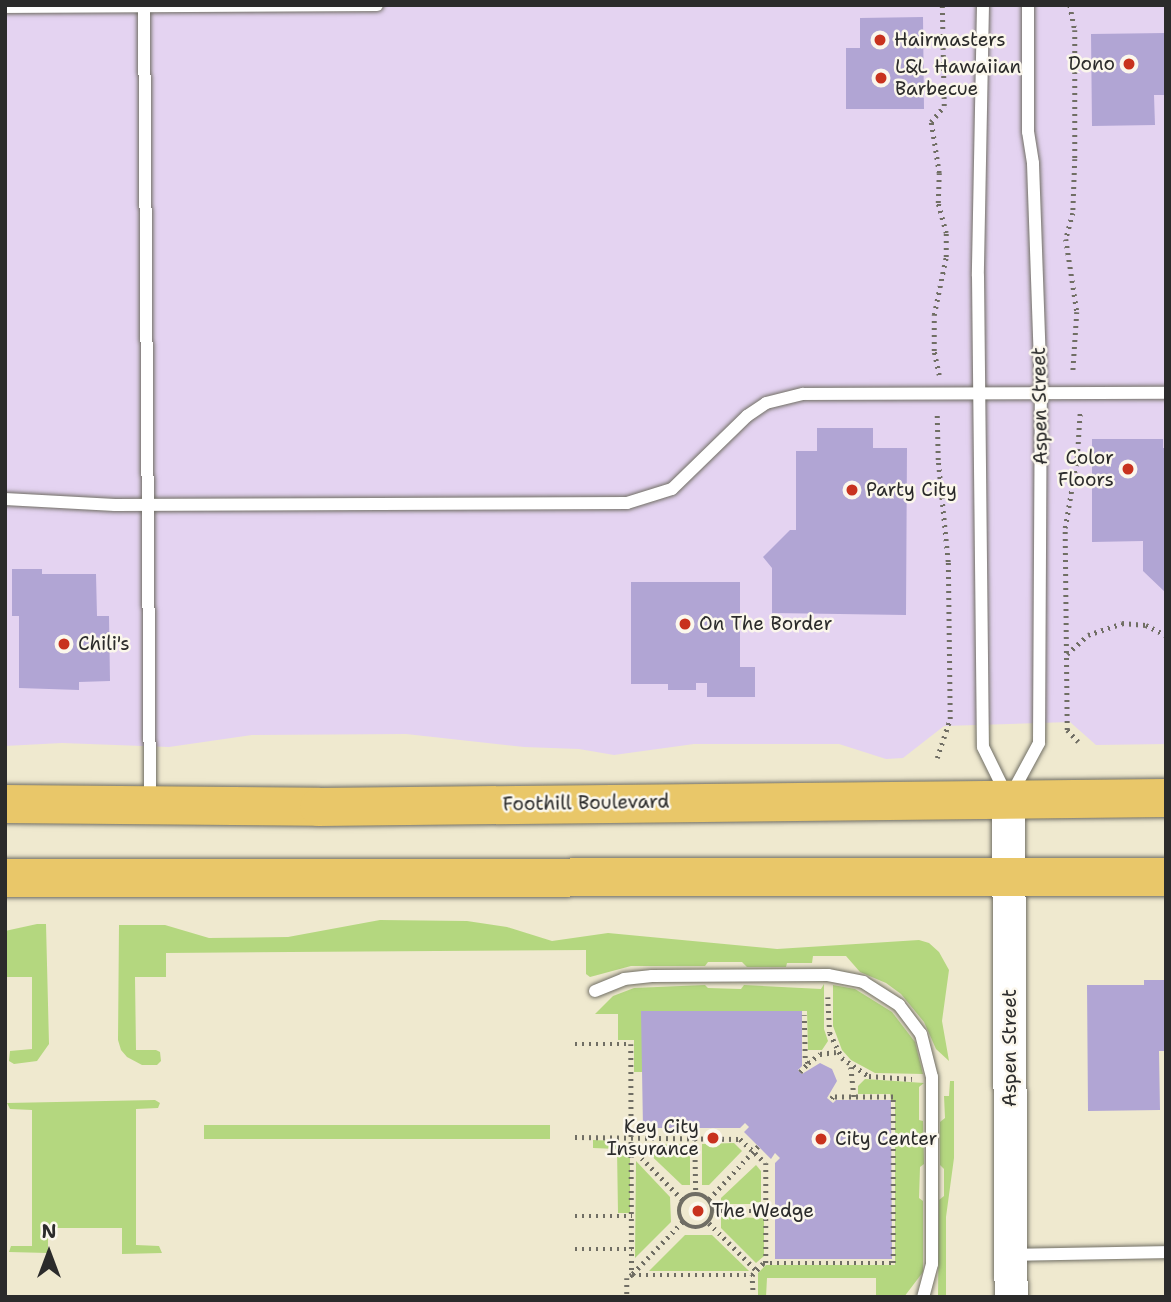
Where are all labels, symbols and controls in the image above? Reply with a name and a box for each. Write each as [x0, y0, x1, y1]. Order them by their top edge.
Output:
place label: Hairmasters [894, 29, 1006, 51]
marker: Hairmasters [872, 32, 888, 48]
place label: Dono [1068, 53, 1115, 75]
place label: L&L Hawaiian Barbecue [895, 56, 1021, 100]
marker: Dono [1121, 56, 1137, 72]
marker: L&L Hawaiian Barbecue [873, 70, 889, 86]
street label: Aspen Street [1028, 347, 1052, 465]
place label: Color Floors [1058, 447, 1114, 491]
marker: Color Floors [1120, 461, 1136, 477]
place label: Party City [866, 479, 957, 501]
marker: Party City [844, 482, 860, 498]
place label: On The Border [699, 613, 832, 635]
marker: On The Border [677, 616, 693, 632]
place label: Chili's [78, 633, 130, 655]
marker: Chili's [56, 636, 72, 652]
street label: Foothill Boulevard [502, 790, 670, 816]
street label: Aspen Street [999, 989, 1021, 1107]
place label: Key City Insurance [607, 1116, 699, 1160]
place label: City Center [835, 1128, 938, 1150]
marker: Key City Insurance [705, 1130, 721, 1146]
marker: City Center [813, 1131, 829, 1147]
place label: The Wedge [712, 1200, 814, 1222]
marker: The Wedge [690, 1203, 706, 1219]
north arrow [14, 1218, 84, 1288]
text: N [41, 1219, 57, 1244]

